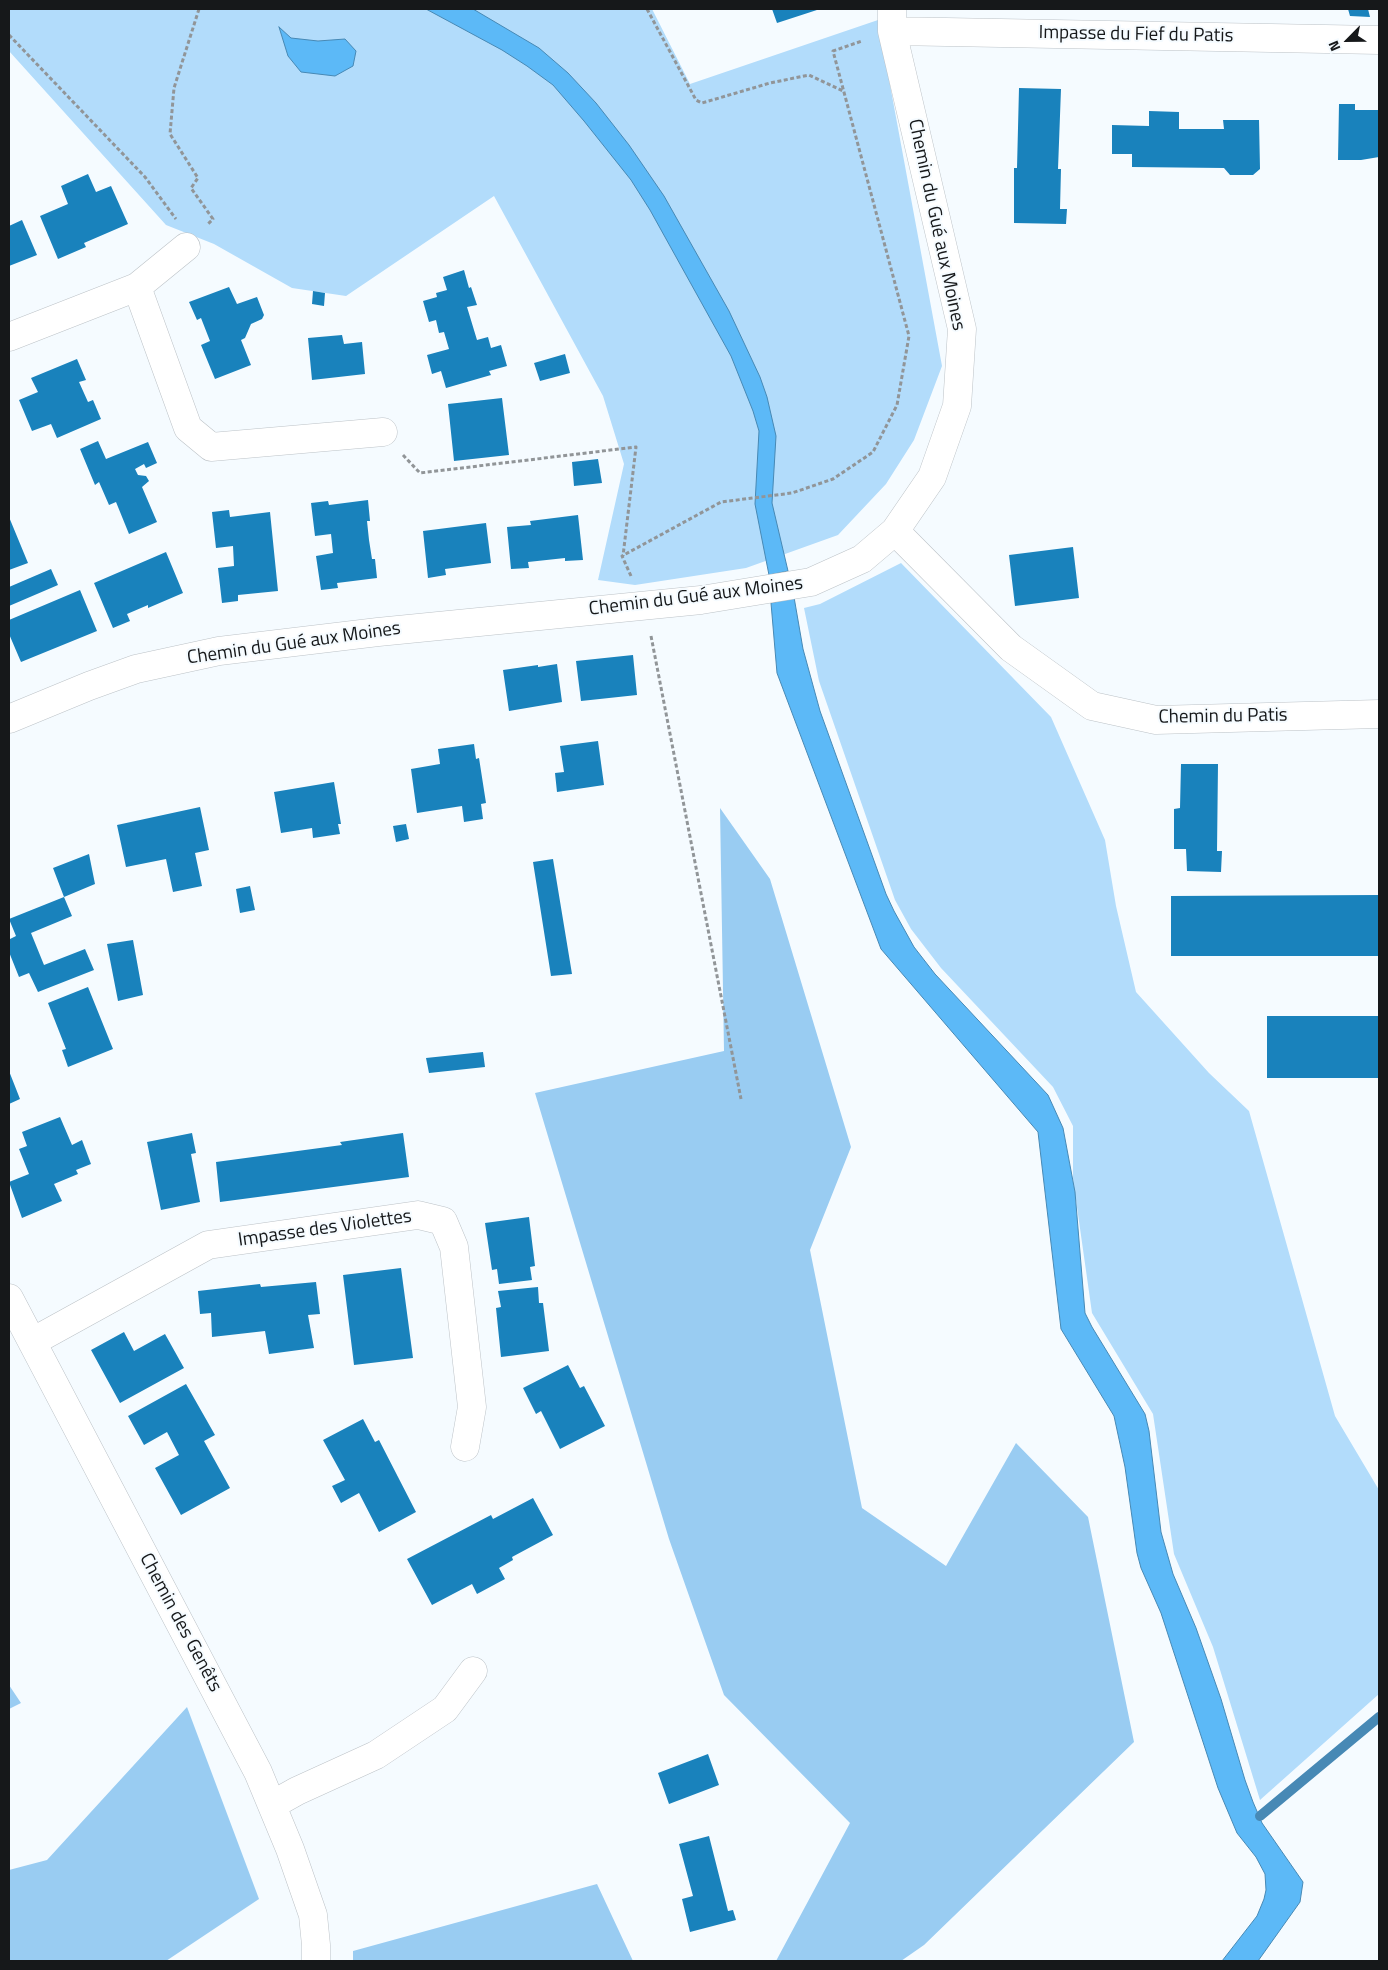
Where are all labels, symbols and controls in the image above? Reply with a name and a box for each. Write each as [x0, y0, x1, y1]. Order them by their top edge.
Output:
north arrow [1323, 15, 1373, 65]
street label: Impasse du Fief du Patis [1038, 22, 1234, 48]
text: N [1322, 37, 1345, 55]
street label: Chemin du Gué aux Moines [902, 117, 970, 333]
street label: Chemin du Gué aux Moines [588, 573, 804, 621]
street label: Chemin du Gué aux Moines [186, 618, 402, 670]
street label: Chemin du Patis [1158, 704, 1288, 730]
street label: Impasse des Violettes [237, 1206, 413, 1252]
street label: Chemin des Genêts [134, 1550, 226, 1696]

